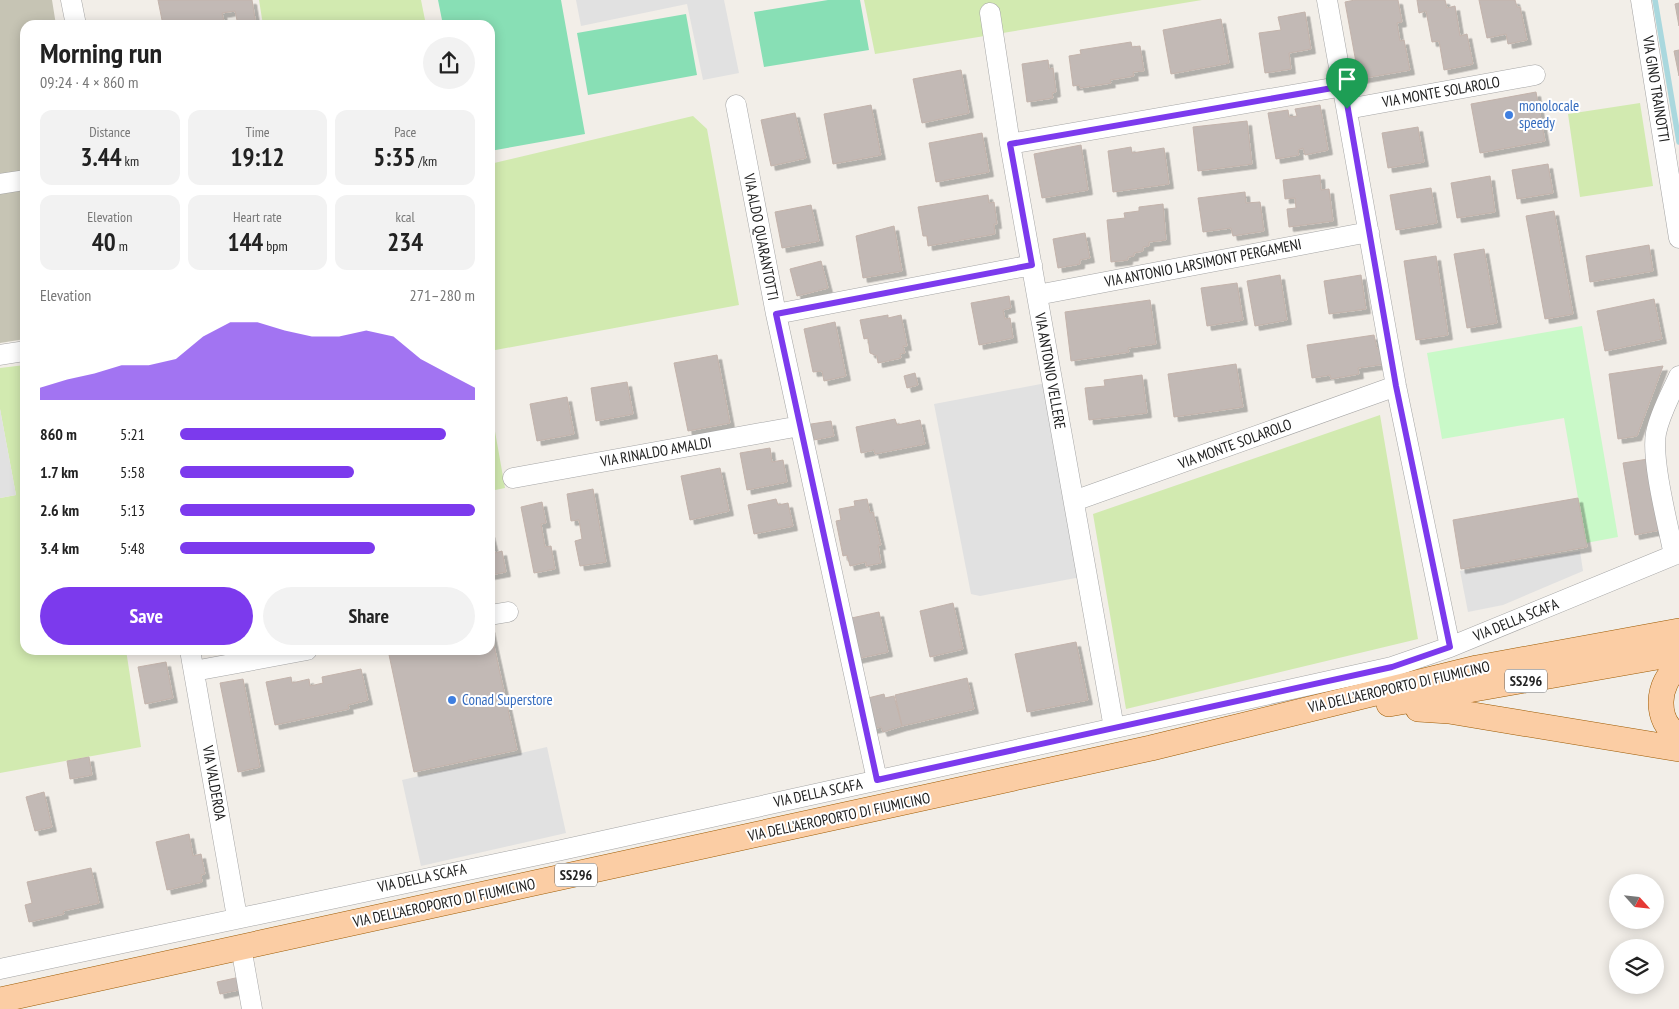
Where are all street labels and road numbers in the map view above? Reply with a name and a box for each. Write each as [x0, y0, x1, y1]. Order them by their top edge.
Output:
street label: VIA GINO TRAINOTTI [1639, 33, 1674, 143]
street label: VIA MONTE SOLAROLO [1380, 72, 1501, 111]
street label: VIA ALDO QUARANTOTTI [740, 171, 783, 302]
street label: VIA ANTONIO LARSIMONT PERGAMENI [1102, 234, 1303, 291]
street label: VIA ANTONIO VELLERE [1031, 310, 1070, 431]
street label: VIA MONTE SOLAROLO [1175, 414, 1294, 473]
street label: VIA RINALDO AMALDI [598, 432, 713, 471]
street label: VIA DELLA SCAFA [1470, 594, 1562, 646]
street label: VIA DELL'AEROPORTO DI FIUMICINO [1305, 656, 1492, 717]
road number: SS296 [1505, 669, 1547, 692]
street label: VIA VALDEROA [198, 743, 231, 823]
street label: VIA DELLA SCAFA [771, 774, 865, 811]
street label: VIA DELL'AEROPORTO DI FIUMICINO [745, 788, 932, 845]
street label: VIA DELLA SCAFA [375, 859, 469, 896]
road number: SS296 [555, 864, 597, 886]
street label: VIA DELL'AEROPORTO DI FIUMICINO [350, 874, 537, 931]

